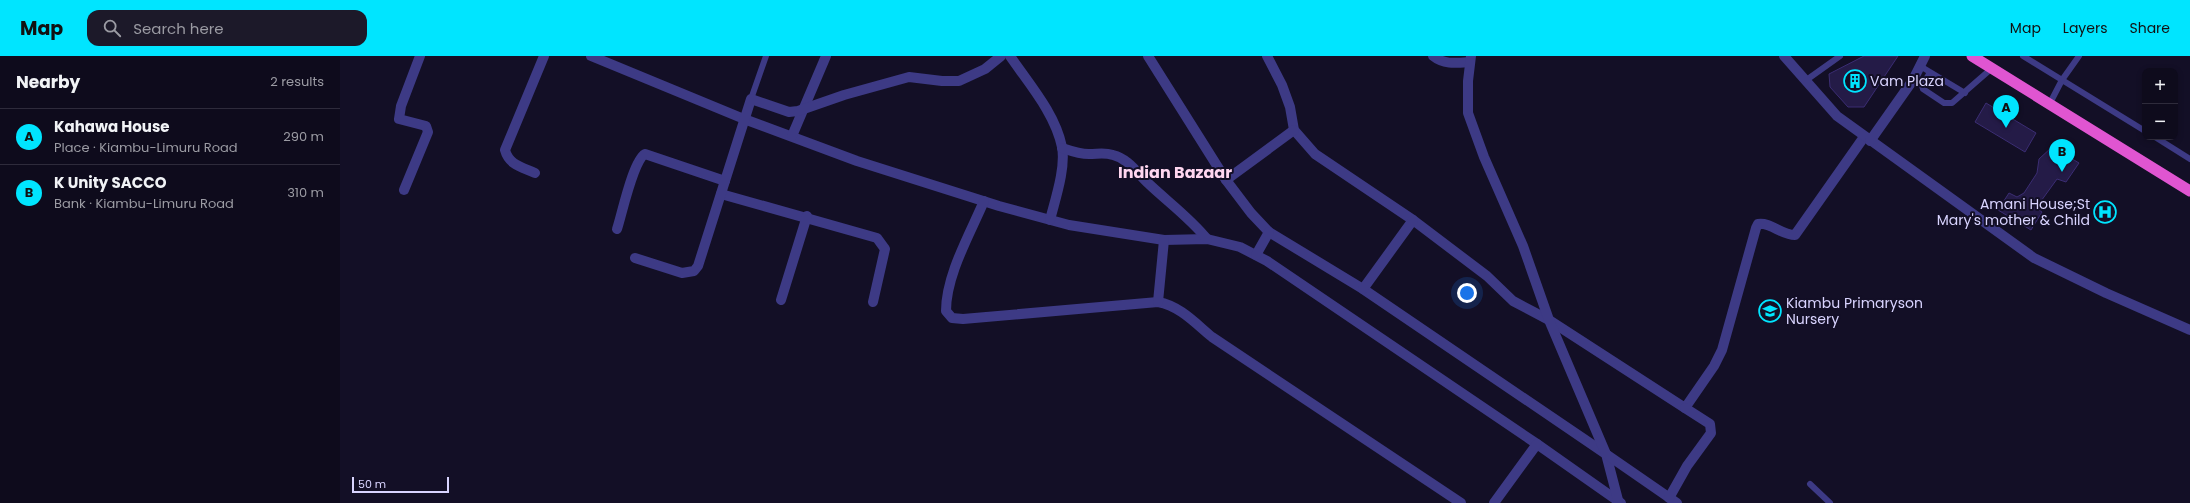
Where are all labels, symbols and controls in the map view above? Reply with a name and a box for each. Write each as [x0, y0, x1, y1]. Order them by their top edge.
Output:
search box [87, 10, 367, 46]
text: Map [20, 15, 63, 42]
icon: search [101, 17, 123, 39]
text: Search here [133, 18, 224, 39]
text: Map [2010, 18, 2041, 38]
text: Layers [2063, 18, 2107, 38]
text: Share [2129, 18, 2170, 38]
building icon: Vam Plaza [1842, 68, 1868, 94]
map controls [2142, 68, 2178, 140]
button: + [2142, 68, 2178, 104]
text: Nearby [16, 70, 80, 94]
place label: Vam Plaza [1870, 71, 1944, 91]
text: 2 results [270, 72, 324, 91]
pin: A [1993, 95, 2019, 128]
button: − [2142, 104, 2178, 140]
text: Kahawa House [54, 116, 170, 137]
text: A [24, 127, 34, 146]
text: 290 m [283, 127, 324, 146]
text: Place · Kiambu-Limuru Road [54, 138, 238, 157]
pin: B [2049, 139, 2075, 172]
district label: Indian Bazaar [1118, 161, 1232, 184]
text: K Unity SACCO [54, 172, 166, 193]
text: B [25, 183, 33, 202]
text: 310 m [287, 183, 324, 202]
text: Bank · Kiambu-Limuru Road [54, 194, 234, 213]
place label: Amani House;St Mary's mother & Child [1937, 194, 2090, 230]
hospital icon: Amani House;St Mary's mother & Child [2092, 199, 2118, 225]
your location [1457, 283, 1477, 303]
place label: Kiambu Primaryson Nursery [1786, 293, 1923, 329]
school or university icon: Kiambu Primaryson Nursery [1757, 298, 1783, 324]
scale bar [352, 475, 449, 494]
text: 50 m [358, 476, 386, 492]

